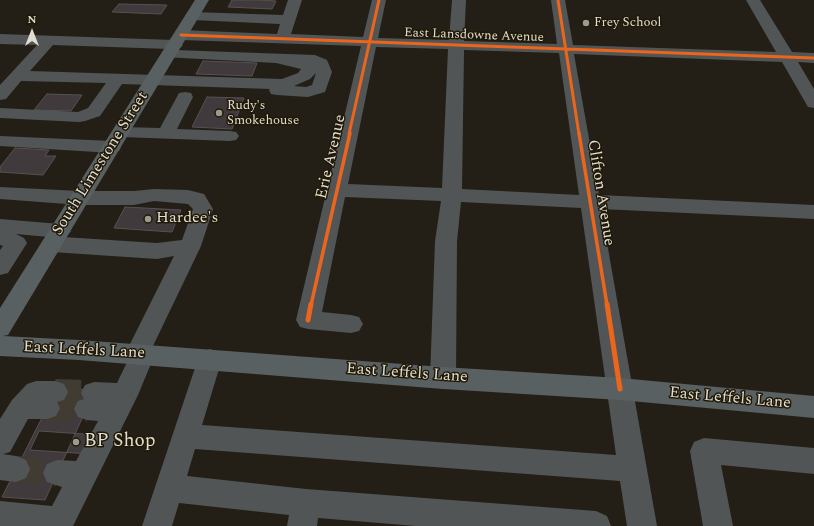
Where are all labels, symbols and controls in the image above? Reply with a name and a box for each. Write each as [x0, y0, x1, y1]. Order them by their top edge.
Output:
text: N [28, 11, 36, 28]
north arrow [12, 12, 52, 52]
place label: Frey School [594, 15, 661, 31]
marker: Frey School [581, 18, 591, 28]
street label: East Lansdowne Avenue [404, 26, 544, 46]
street label: South Limestone Street [49, 88, 153, 240]
place label: Rudy's Smokehouse [227, 98, 299, 129]
marker: Rudy's Smokehouse [214, 108, 224, 118]
street label: Erie Avenue [313, 113, 351, 201]
street label: Clifton Avenue [582, 139, 618, 247]
place label: Hardee's [156, 209, 218, 229]
marker: Hardee's [143, 214, 153, 224]
street label: East Leffels Lane [23, 338, 145, 364]
street label: East Leffels Lane [346, 360, 468, 388]
street label: East Leffels Lane [668, 384, 792, 414]
place label: BP Shop [84, 431, 156, 453]
marker: BP Shop [71, 437, 81, 447]

